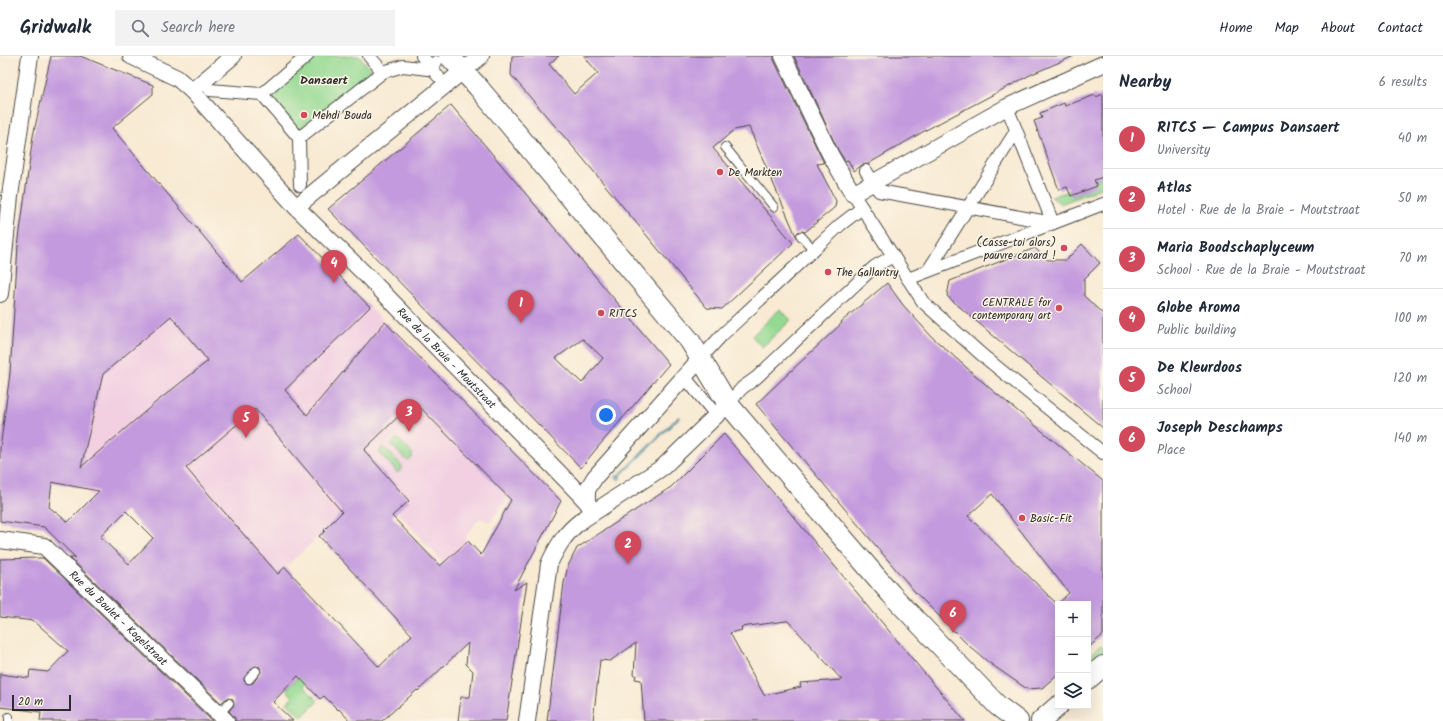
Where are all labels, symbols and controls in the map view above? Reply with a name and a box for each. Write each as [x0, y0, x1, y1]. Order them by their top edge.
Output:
search box [115, 10, 395, 46]
text: Gridwalk [20, 13, 91, 43]
text: Search here [161, 16, 235, 40]
icon: search [129, 17, 151, 39]
text: Home [1219, 17, 1253, 39]
text: Map [1275, 17, 1299, 39]
text: About [1321, 17, 1355, 39]
text: Contact [1377, 17, 1423, 39]
text: Nearby [1119, 69, 1171, 96]
district label: Dansaert [300, 71, 349, 90]
text: 6 results [1379, 72, 1427, 93]
place label: Mehdi Bouda [312, 107, 372, 125]
marker: Mehdi Bouda [299, 110, 309, 120]
text: RITCS — Campus Dansaert [1157, 116, 1340, 140]
text: 1 [1130, 128, 1134, 149]
text: 40 m [1398, 128, 1427, 149]
text: University [1157, 140, 1210, 161]
place label: De Markten [728, 164, 782, 182]
marker: De Markten [715, 167, 725, 177]
text: Atlas [1157, 176, 1192, 200]
text: 2 [1128, 188, 1136, 209]
text: 50 m [1398, 188, 1427, 209]
text: Hotel · Rue de la Braie - Moutstraat [1157, 200, 1360, 221]
place label: (Casse-toi alors) pauvre canard ! [977, 234, 1056, 265]
text: Maria Boodschaplyceum [1157, 236, 1314, 260]
marker: (Casse-toi alors) pauvre canard ! [1059, 243, 1069, 253]
text: 3 [1128, 248, 1136, 269]
text: 70 m [1399, 248, 1427, 269]
pin: 4 [321, 250, 347, 283]
text: School · Rue de la Braie - Moutstraat [1157, 260, 1366, 281]
place label: The Gallantry [836, 264, 899, 282]
marker: The Gallantry [823, 267, 833, 277]
pin: 1 [508, 290, 534, 323]
place label: CENTRALE for contemporary art [972, 294, 1052, 325]
text: Globe Aroma [1157, 296, 1240, 320]
marker: CENTRALE for contemporary art [1054, 303, 1064, 313]
street label: Rue de la Braie - Moutstraat [392, 304, 501, 414]
place label: RITCS [609, 305, 637, 323]
marker: RITCS [596, 308, 606, 318]
text: 4 [1128, 308, 1136, 329]
text: 100 m [1394, 308, 1427, 329]
text: Public building [1157, 320, 1236, 341]
text: De Kleurdoos [1157, 356, 1242, 380]
text: 5 [1129, 368, 1135, 389]
text: 120 m [1393, 368, 1427, 389]
text: School [1157, 380, 1192, 401]
pin: 3 [396, 399, 422, 432]
pin: 5 [233, 405, 259, 438]
your location [596, 405, 616, 425]
text: Joseph Deschamps [1157, 416, 1283, 440]
text: 6 [1128, 428, 1136, 449]
text: 140 m [1394, 428, 1427, 449]
text: Place [1157, 440, 1185, 461]
place label: Basic-Fit [1030, 510, 1073, 528]
marker: Basic-Fit [1017, 513, 1027, 523]
pin: 2 [615, 531, 641, 564]
street label: Rue du Boulet - Kogelstraat [65, 567, 172, 671]
pin: 6 [940, 600, 966, 633]
map controls [1055, 601, 1091, 709]
button: + [1055, 601, 1091, 637]
button: − [1055, 637, 1091, 673]
button: layers [1055, 673, 1091, 709]
scale bar [12, 693, 71, 712]
text: 20 m [18, 693, 43, 711]

